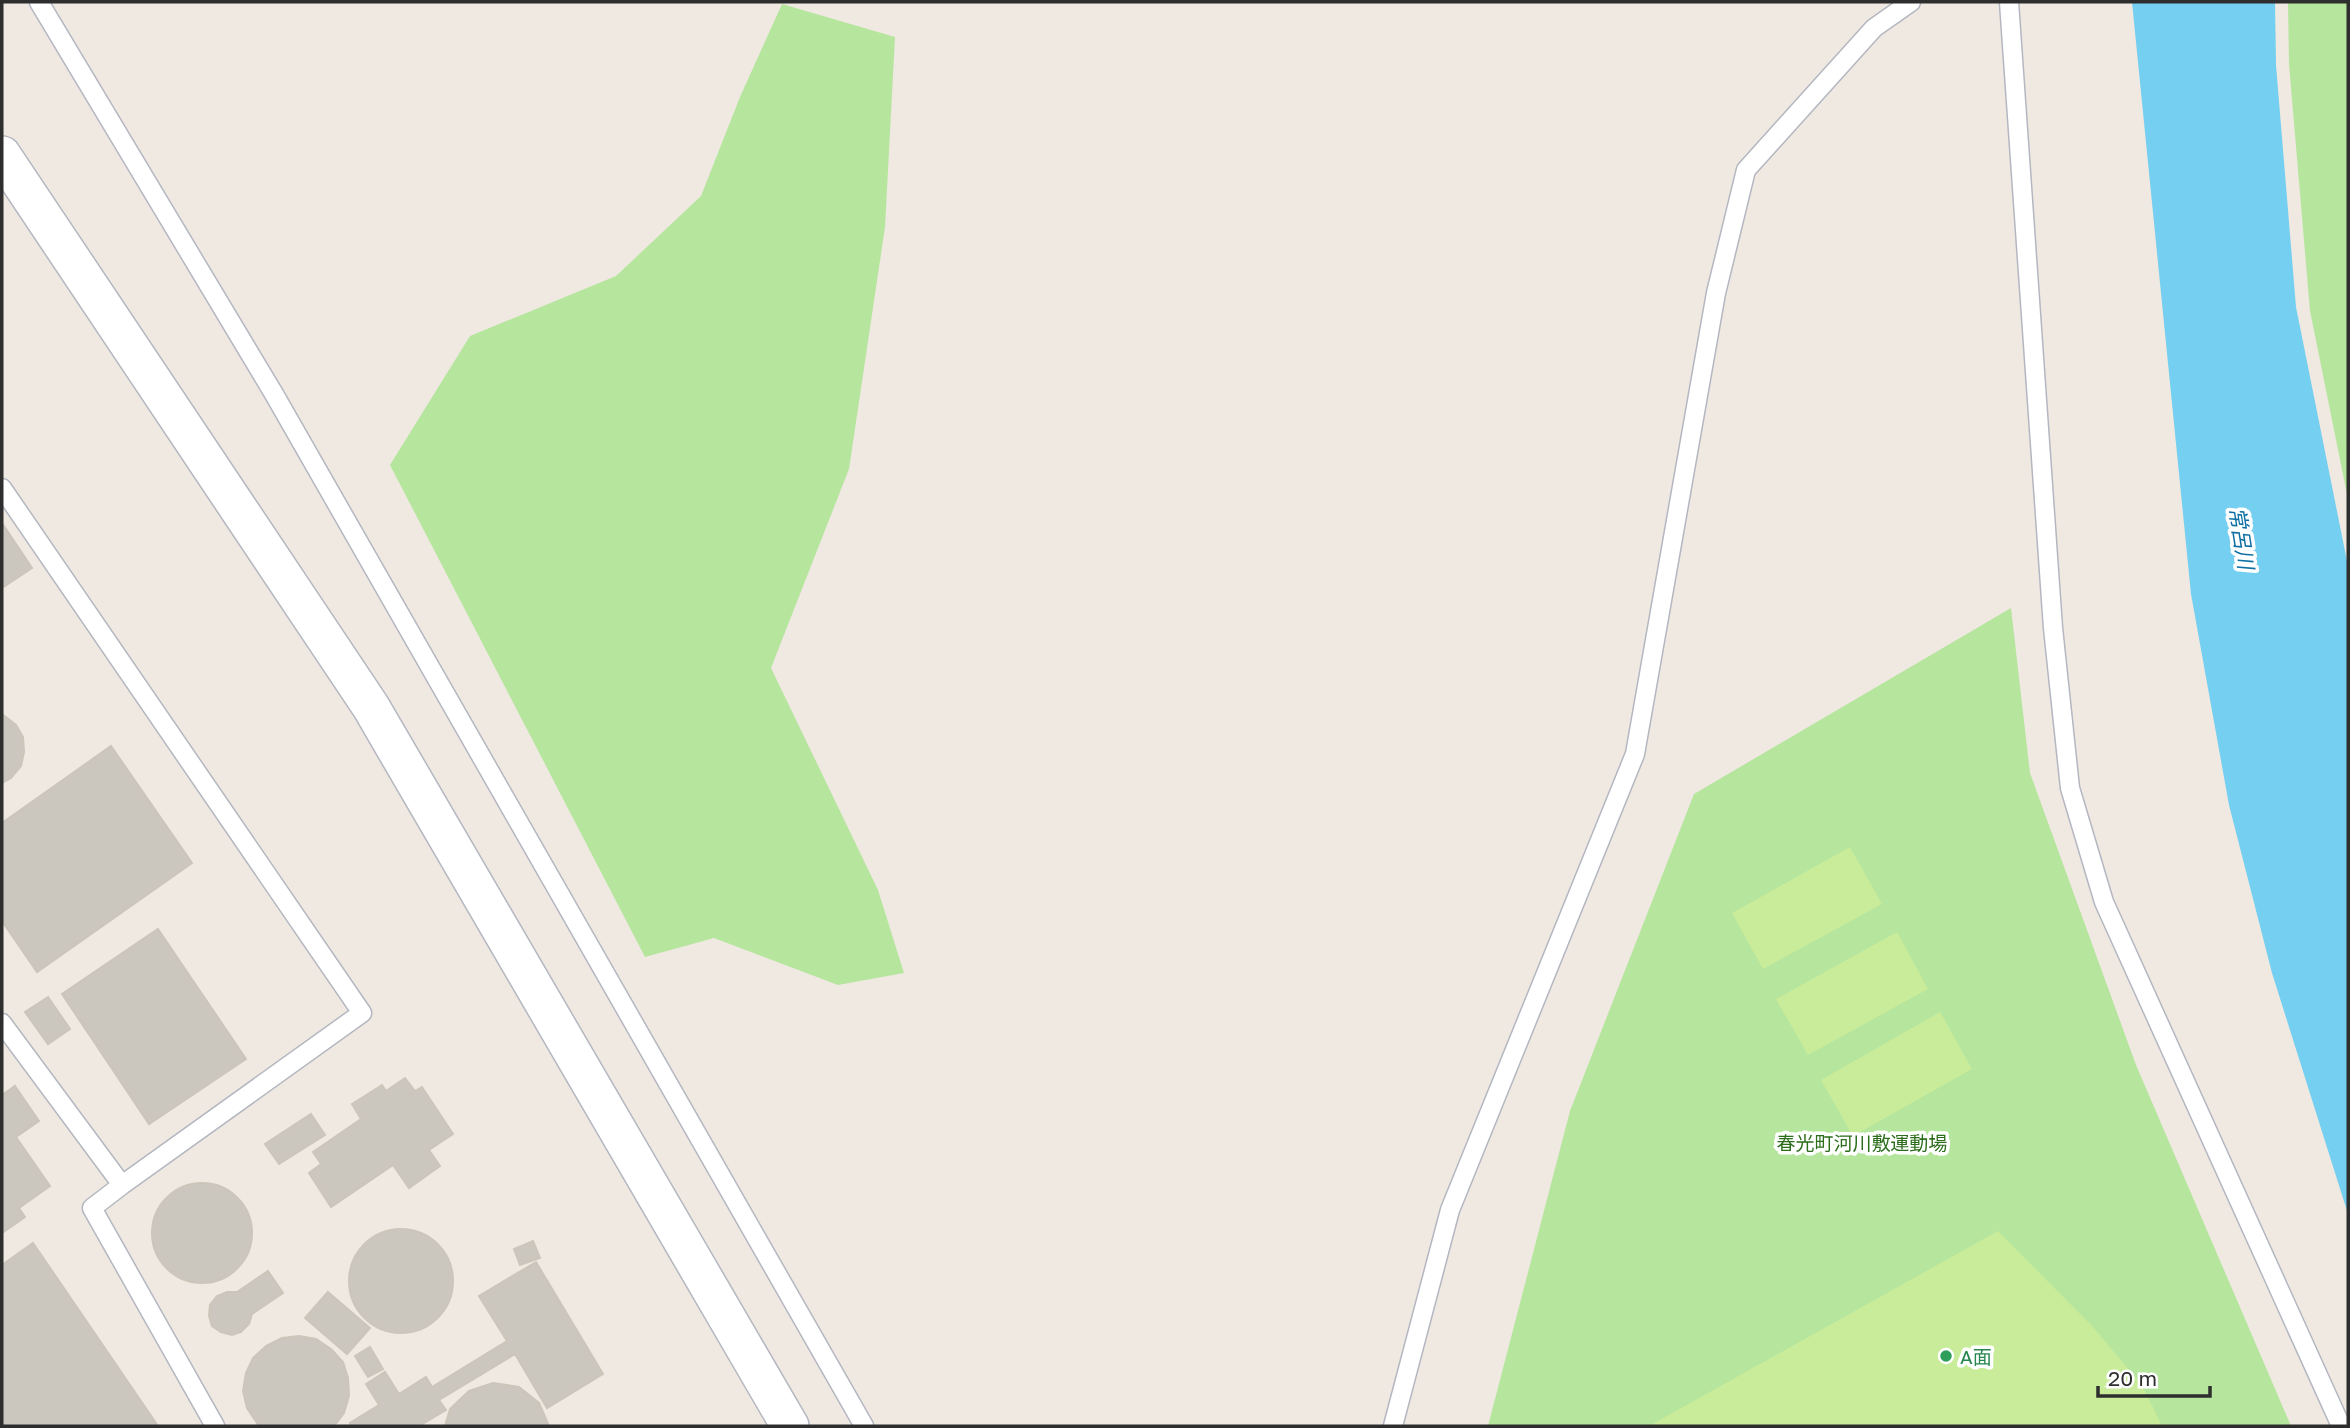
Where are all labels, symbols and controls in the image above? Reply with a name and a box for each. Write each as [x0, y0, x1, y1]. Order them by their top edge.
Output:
water label: 常呂川 [2224, 505, 2260, 573]
park label: 春光町河川敷運動場 [1776, 1131, 1948, 1154]
place label: A面 [1960, 1345, 1992, 1368]
marker: A面 [1938, 1348, 1954, 1364]
scale bar [2098, 1354, 2210, 1398]
text: 20 m [2108, 1365, 2157, 1391]

